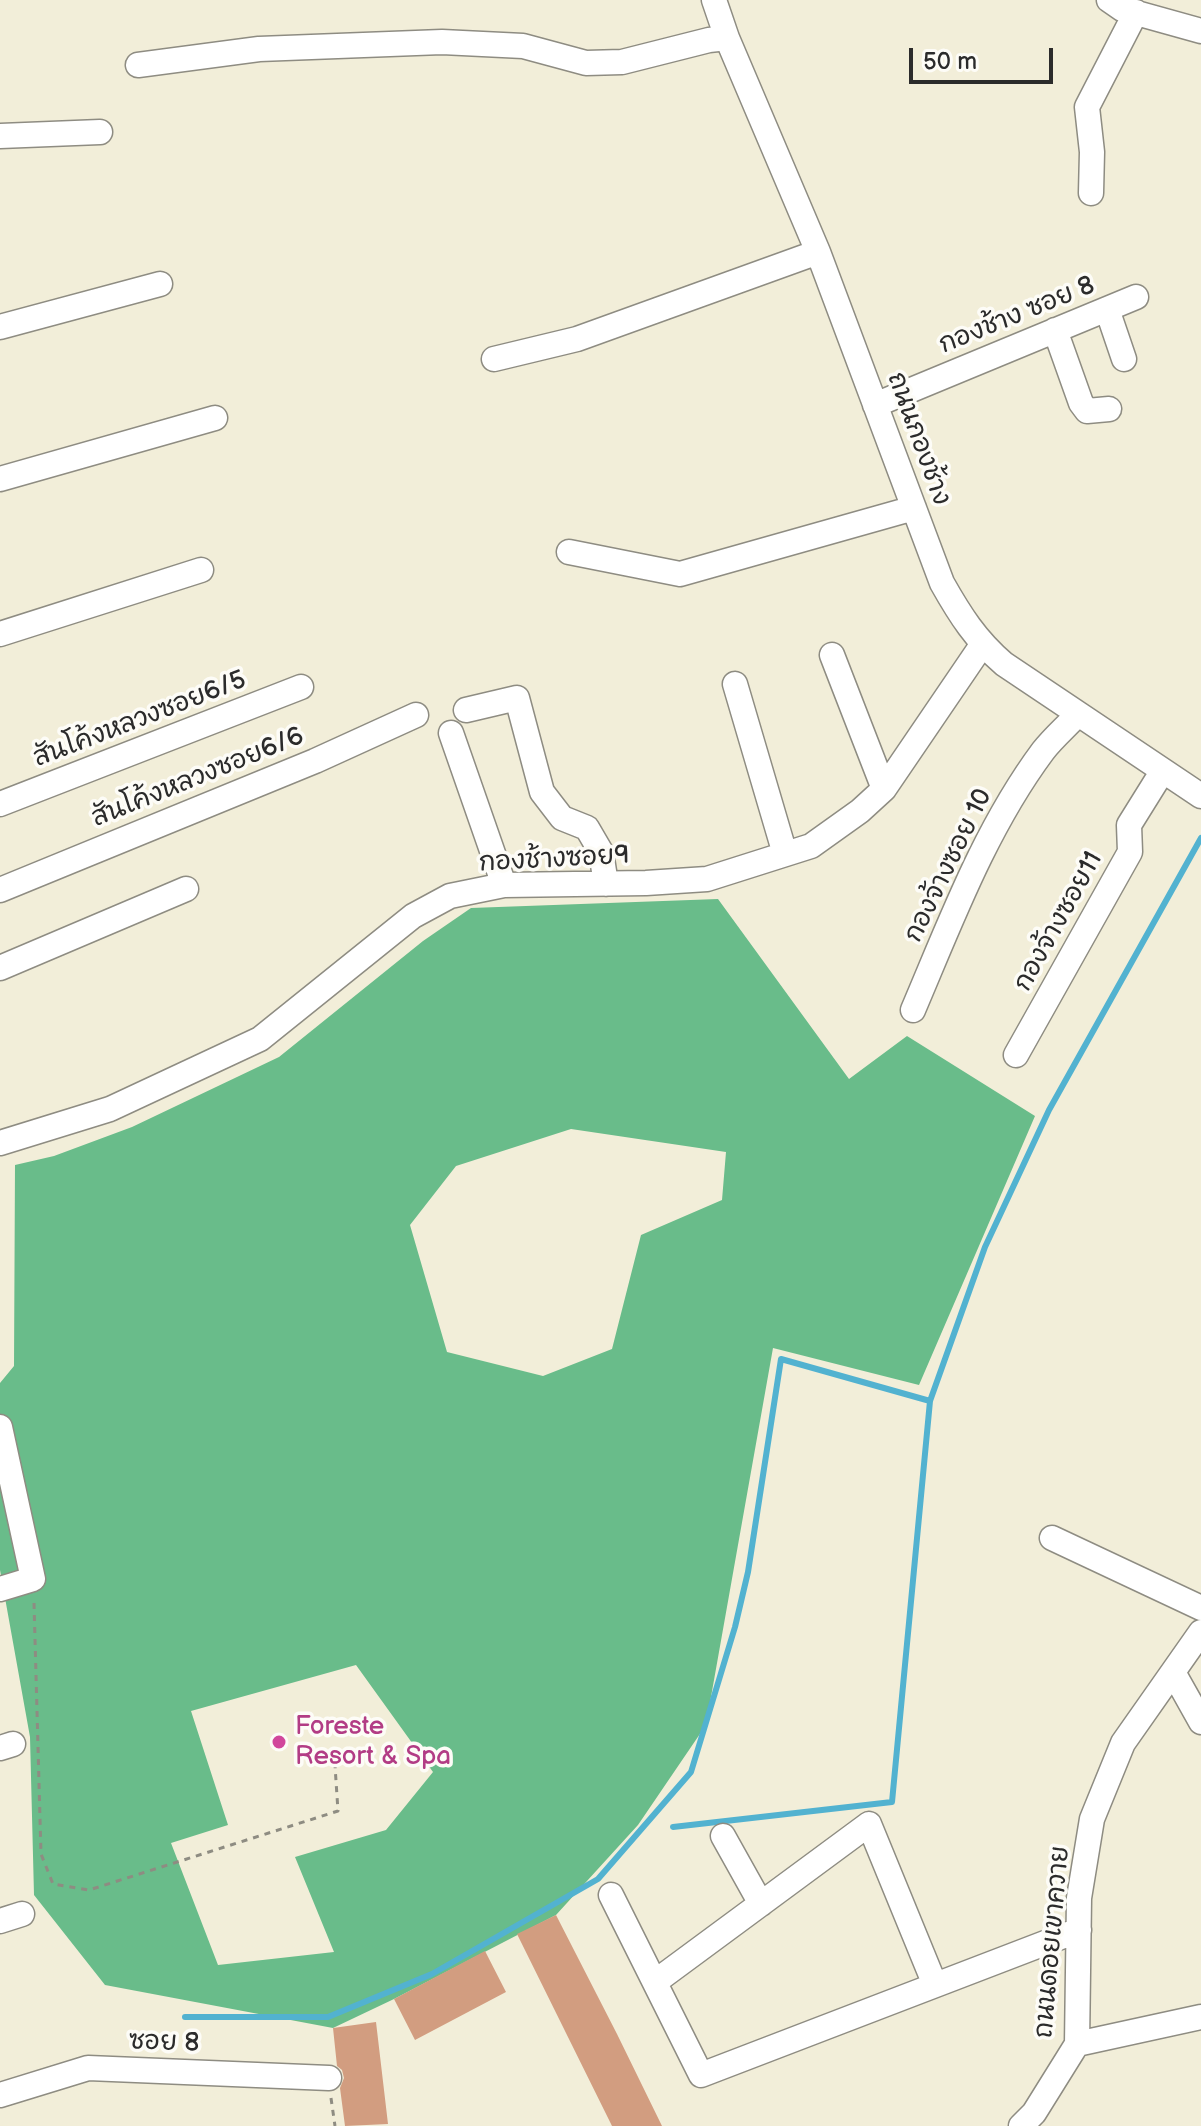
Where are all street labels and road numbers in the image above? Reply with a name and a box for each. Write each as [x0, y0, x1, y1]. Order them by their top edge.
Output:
street label: กองช้าง ซอย 8 [935, 271, 1099, 361]
street label: ถนนกองช้าง [880, 368, 956, 510]
street label: สันโค้งหลวงซอย6/5 [29, 665, 251, 775]
street label: สันโค้งหลวงซอย6/6 [87, 721, 309, 835]
street label: กองจ้างซอย 10 [898, 784, 1000, 948]
street label: กองช้างซอย9 [478, 840, 630, 880]
street label: กองจ้างซอย11 [1008, 847, 1110, 997]
street label: ถนนดอยเขาควาย [1029, 1845, 1077, 2039]
street label: ซอย 8 [128, 2026, 200, 2060]

